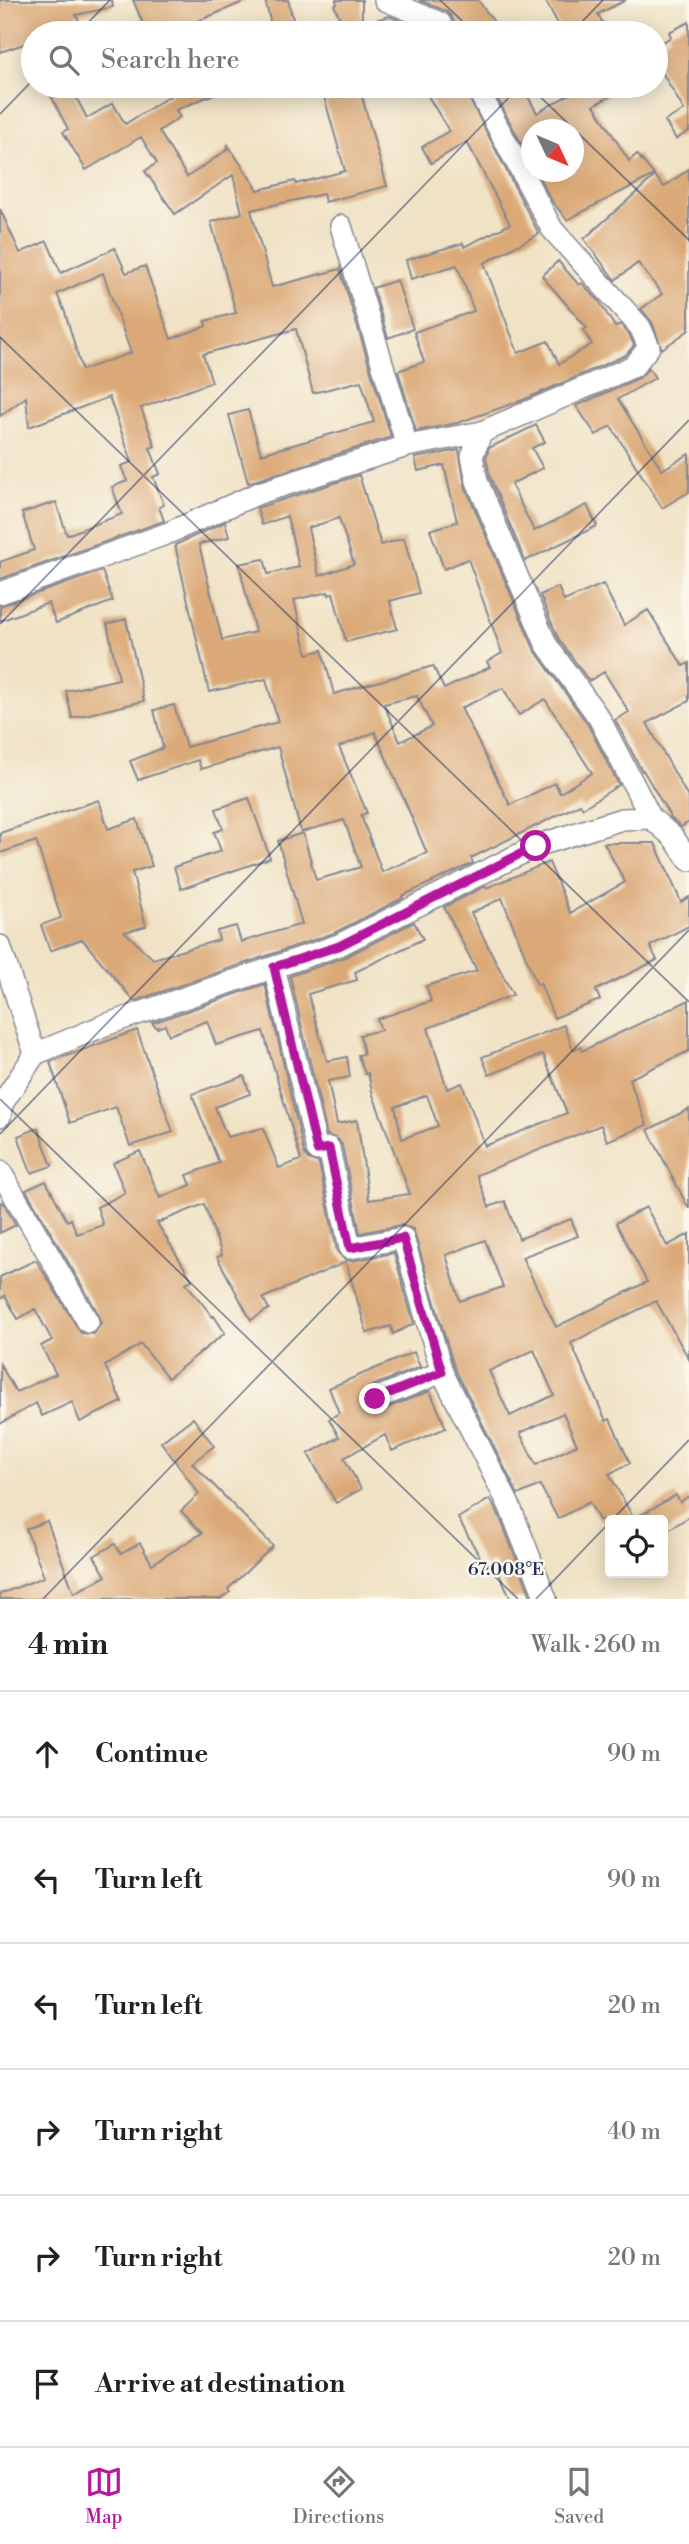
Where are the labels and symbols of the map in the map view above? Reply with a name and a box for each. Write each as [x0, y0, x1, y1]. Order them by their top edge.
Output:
north arrow [521, 119, 584, 182]
route start [520, 830, 551, 861]
route end [359, 1383, 390, 1414]
text: 67.008°E [468, 1558, 544, 1581]

